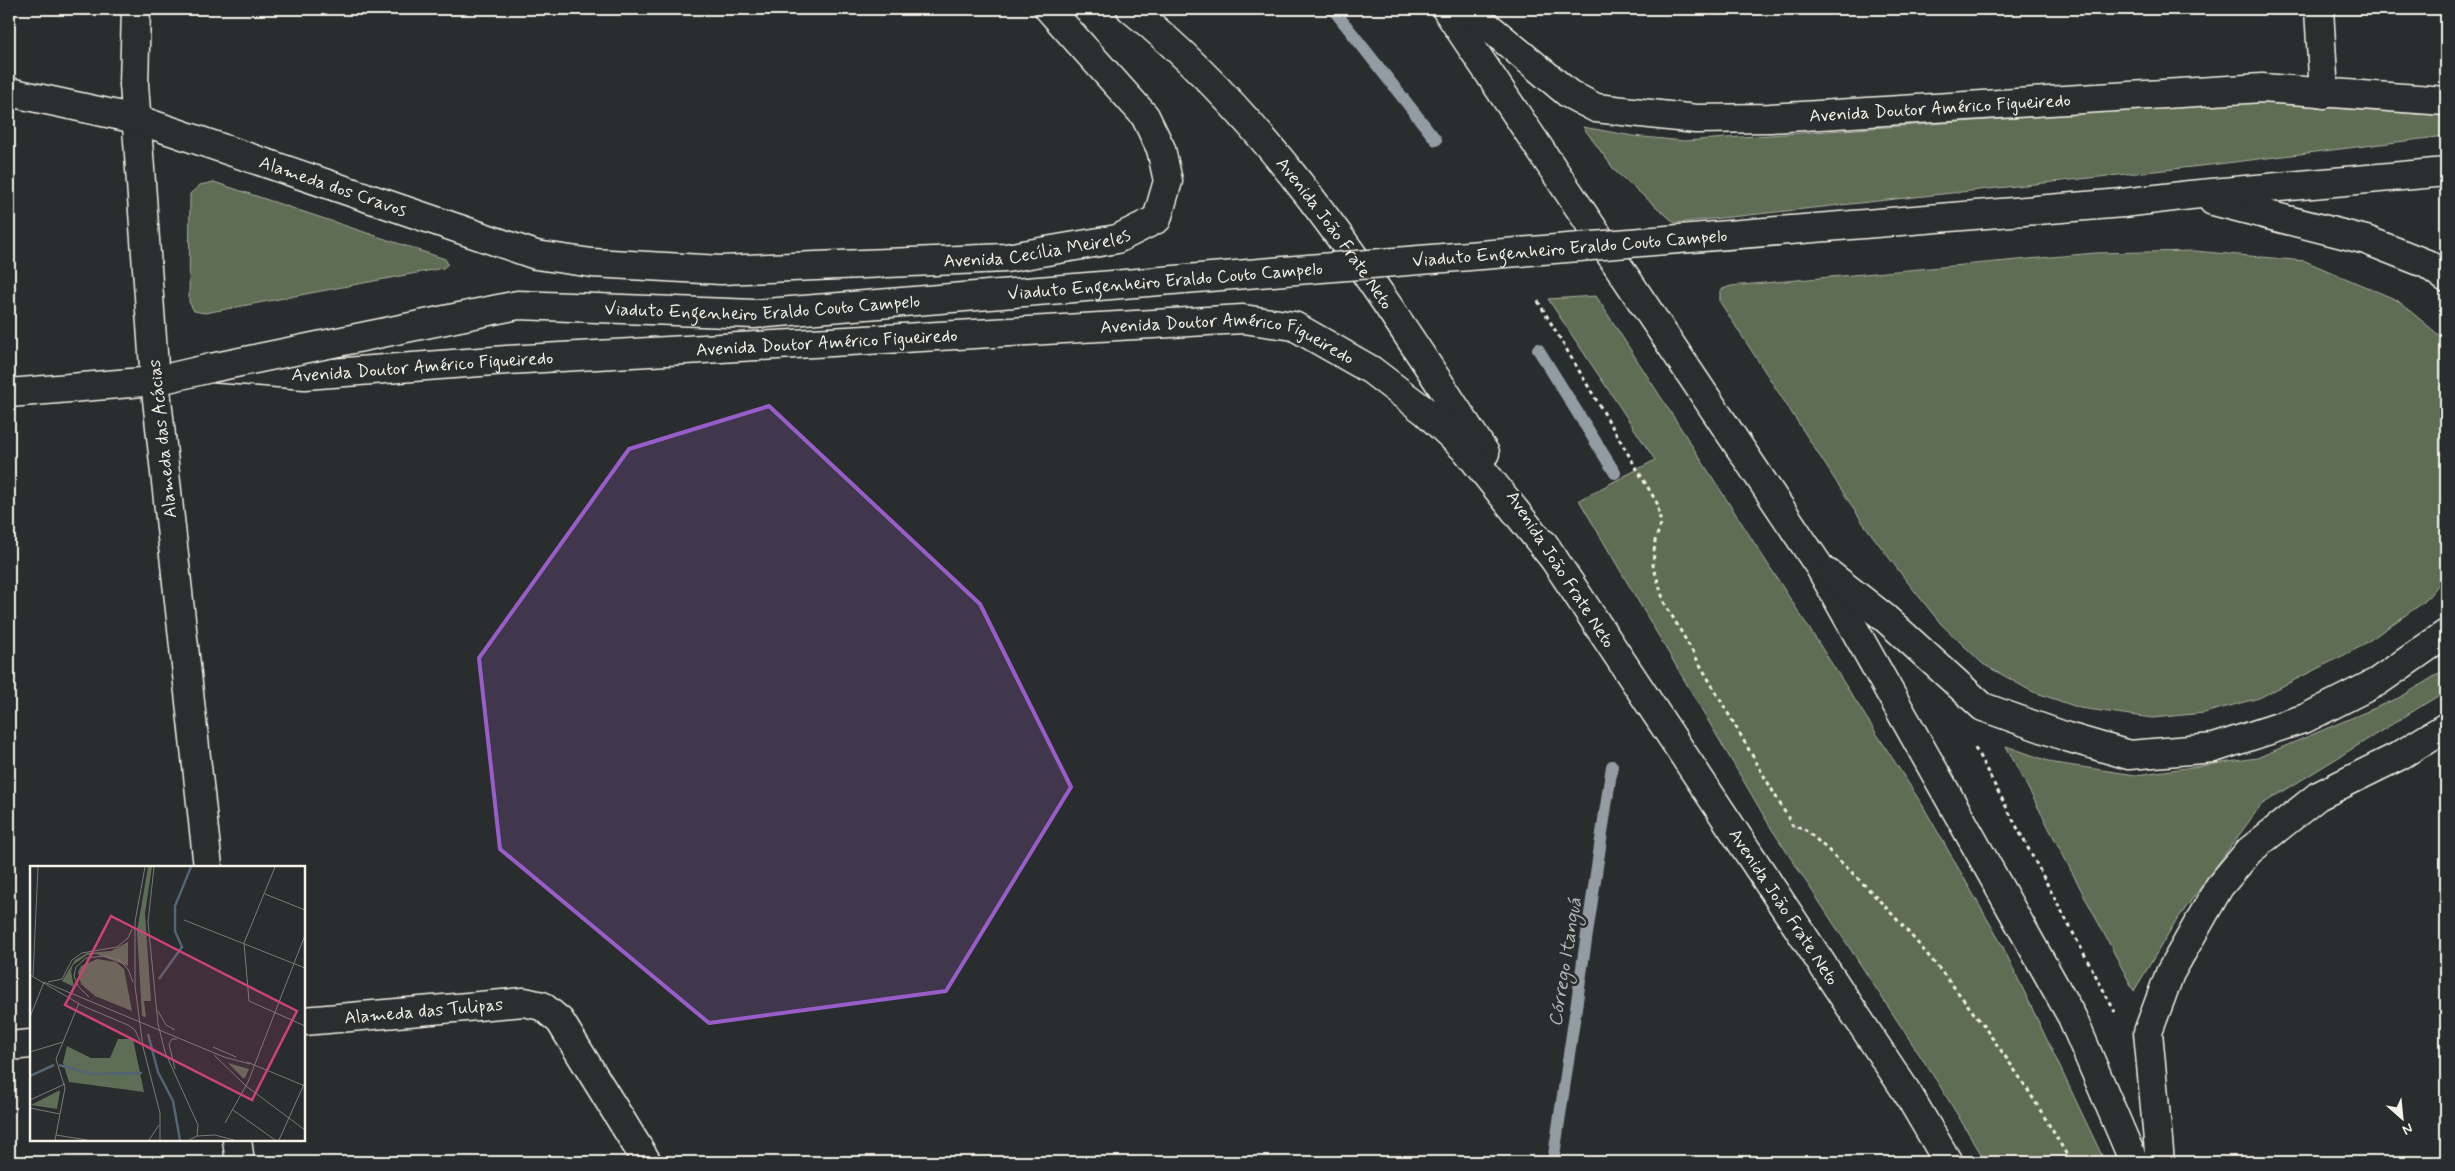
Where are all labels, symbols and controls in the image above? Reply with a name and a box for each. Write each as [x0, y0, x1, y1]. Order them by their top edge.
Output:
street label: Avenida Doutor Américo Figueiredo [1808, 89, 2071, 129]
street label: Alameda dos Cravos [256, 151, 410, 223]
street label: Avenida João Frate Neto [1270, 153, 1398, 314]
street label: Avenida Cecília Meireles [943, 223, 1135, 274]
street label: Viaduto Engenheiro Eraldo Couto Campelo [1411, 224, 1728, 274]
street label: Viaduto Engenheiro Eraldo Couto Campelo [1007, 257, 1324, 306]
street label: Viaduto Engenheiro Eraldo Couto Campelo [604, 290, 921, 327]
street label: Avenida Doutor Américo Figueiredo [1100, 308, 1358, 371]
street label: Avenida Doutor Américo Figueiredo [695, 324, 958, 362]
street label: Avenida Doutor Américo Figueiredo [291, 346, 554, 388]
street label: Alameda das Acácias [143, 358, 183, 520]
street label: Avenida João Frate Neto [1500, 486, 1620, 653]
street label: Avenida João Frate Neto [1723, 824, 1844, 990]
inset map [30, 866, 305, 1141]
water label: Córrego Itanguá [1543, 896, 1590, 1029]
street label: Alameda das Tulipas [343, 993, 504, 1030]
north arrow [2378, 1094, 2428, 1144]
text: N [2399, 1119, 2416, 1139]

